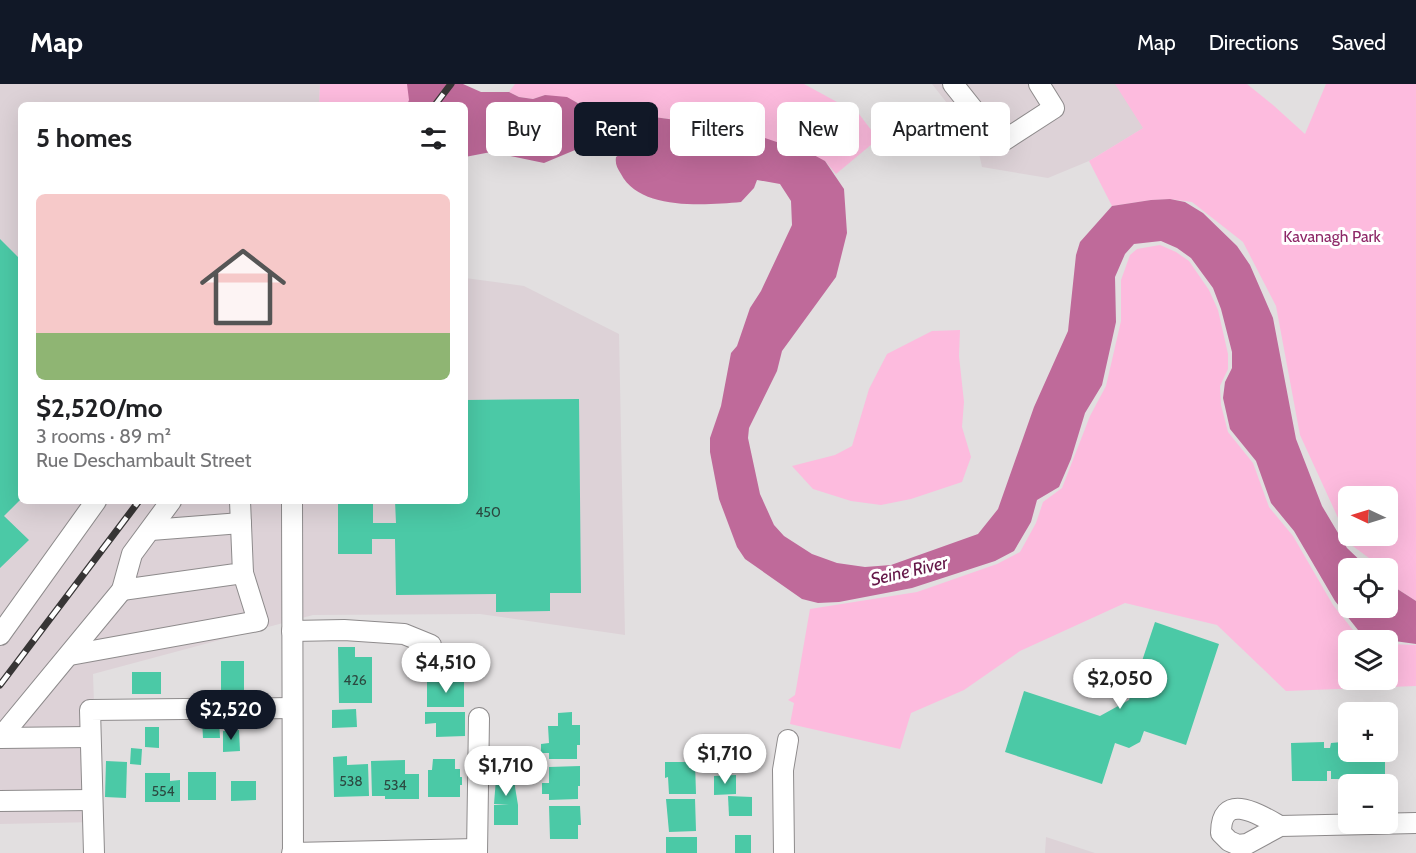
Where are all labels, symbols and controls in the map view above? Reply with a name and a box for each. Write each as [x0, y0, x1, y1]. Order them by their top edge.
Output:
text: Map [30, 25, 83, 59]
text: Map [1137, 30, 1176, 55]
text: Directions [1209, 30, 1298, 55]
text: Saved [1331, 30, 1386, 55]
chip: Buy [486, 102, 562, 156]
chip: Rent [574, 102, 658, 156]
chip: Filters [670, 102, 765, 156]
chip: New [777, 102, 859, 156]
chip: Apartment [871, 102, 1010, 156]
text: 5 homes [36, 122, 132, 154]
icon: filters [417, 122, 450, 155]
park label: Kavanagh Park [1283, 227, 1382, 246]
icon: home [189, 233, 297, 341]
text: $2,520/mo [36, 392, 163, 424]
text: 3 rooms · 89 m² [36, 424, 171, 448]
text: Rue Deschambault Street [36, 448, 251, 472]
north arrow [1338, 486, 1398, 546]
map controls [1338, 486, 1398, 834]
house number: 450 [475, 503, 501, 521]
water label: Seine River [868, 551, 951, 591]
button: locate [1338, 558, 1398, 618]
button: layers [1338, 630, 1398, 690]
pin: $4,510 [397, 643, 495, 694]
text: $4,510 [416, 650, 476, 674]
pin: $2,050 [1071, 659, 1169, 710]
text: $2,050 [1087, 666, 1153, 690]
house number: 426 [343, 671, 367, 689]
pin: $2,520 [182, 690, 280, 741]
text: $2,520 [200, 697, 262, 721]
button: + [1338, 702, 1398, 762]
pin: $1,710 [676, 734, 774, 785]
text: $1,710 [697, 741, 753, 765]
pin: $1,710 [457, 746, 555, 797]
text: $1,710 [478, 753, 534, 777]
house number: 538 [339, 772, 363, 790]
button: − [1338, 774, 1398, 834]
house number: 534 [383, 776, 407, 794]
house number: 554 [151, 782, 175, 800]

